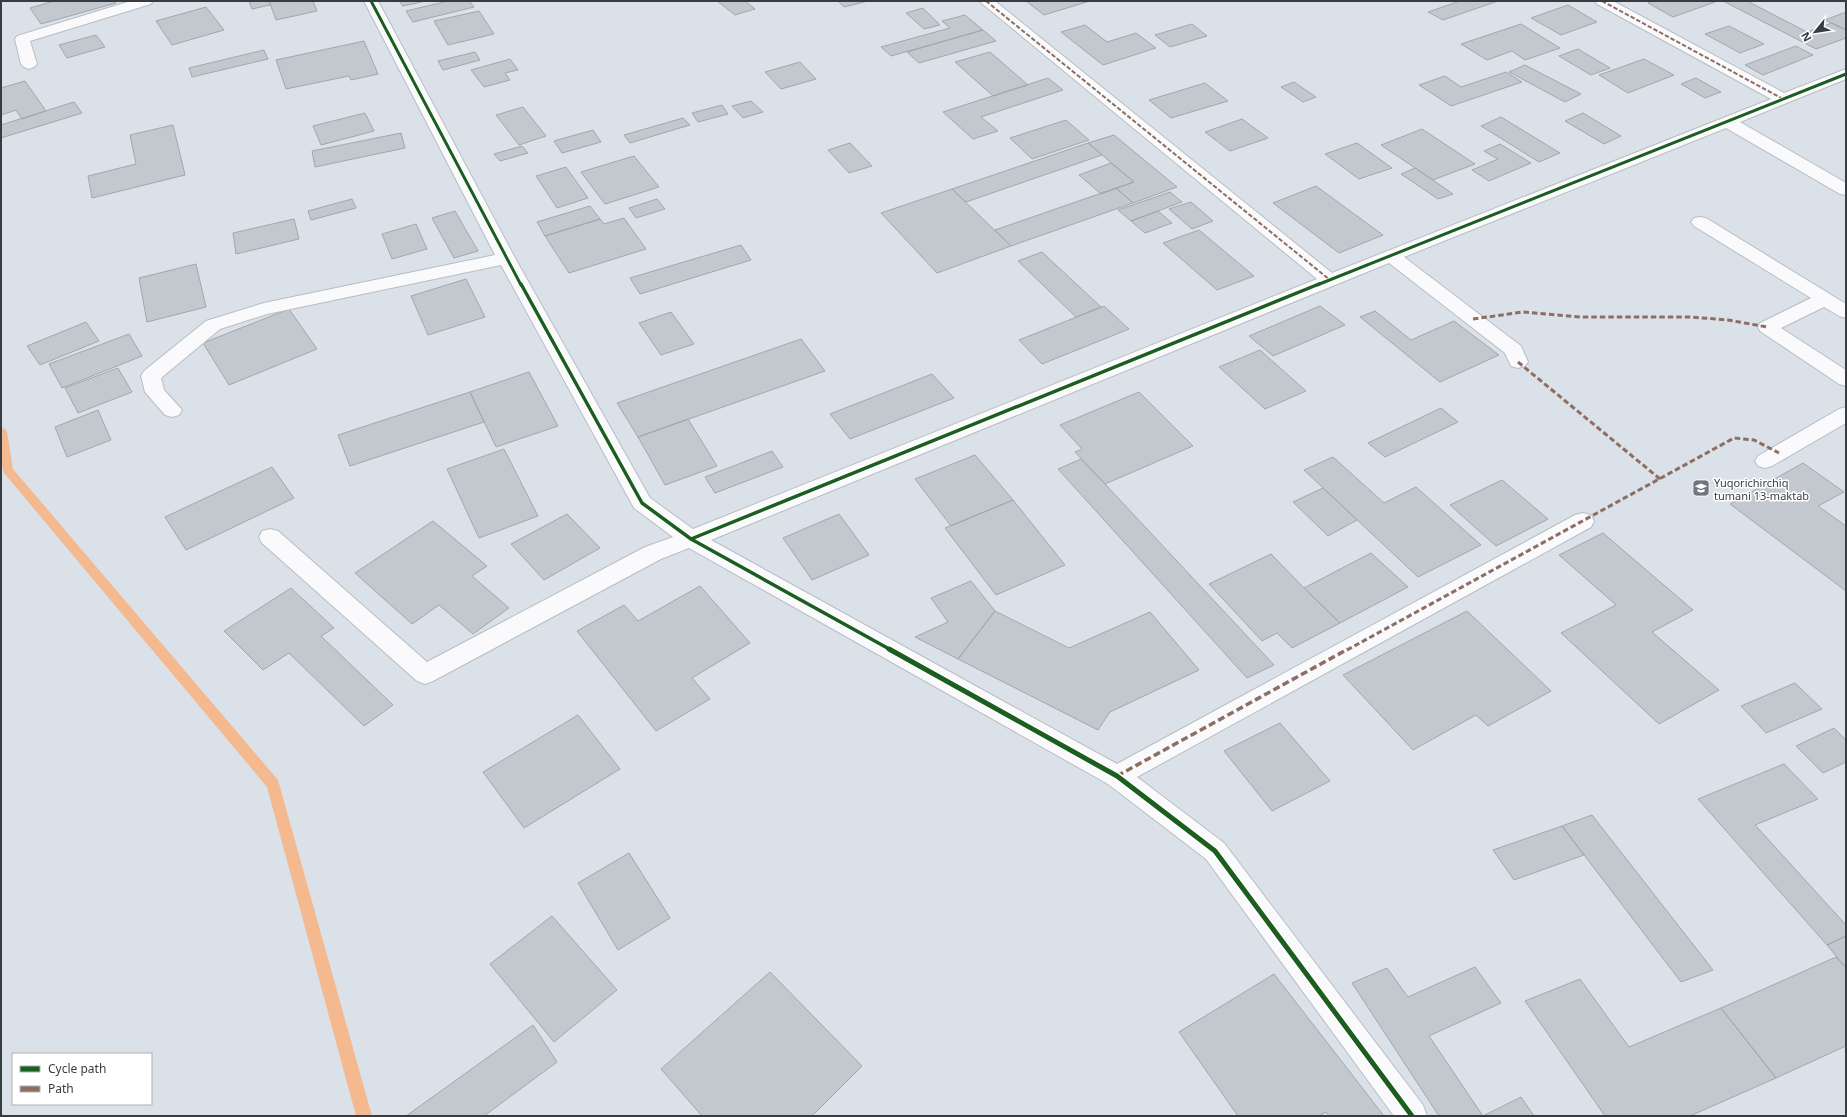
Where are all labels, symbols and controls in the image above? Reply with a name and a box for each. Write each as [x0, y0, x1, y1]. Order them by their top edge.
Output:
north arrow [1795, 12, 1835, 52]
text: N [1797, 30, 1815, 45]
place label: Yuqorichirchiq tumani 13-maktab [1714, 475, 1809, 503]
school or university icon: Yuqorichirchiq tumani 13-maktab [1691, 478, 1711, 498]
legend [12, 1053, 152, 1105]
text: Cycle path [48, 1060, 106, 1077]
text: Path [48, 1080, 74, 1097]

